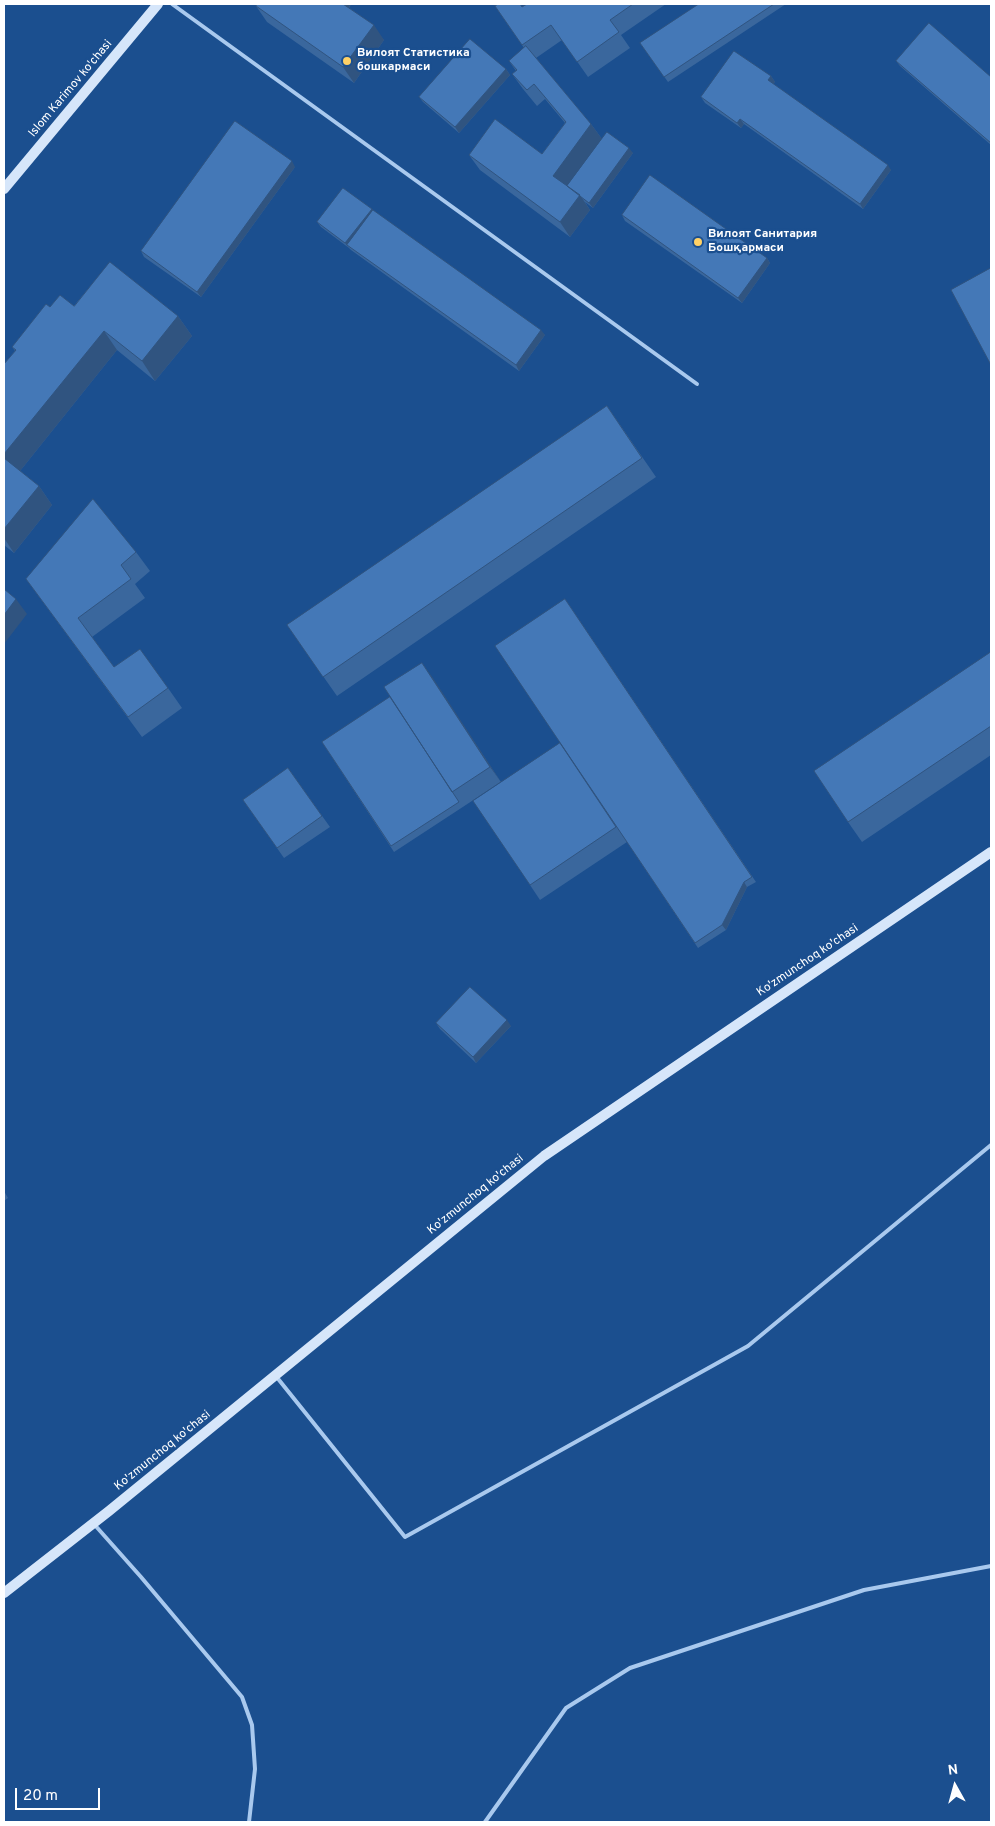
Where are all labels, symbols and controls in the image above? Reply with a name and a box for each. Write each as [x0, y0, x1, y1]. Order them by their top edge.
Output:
street label: Islom Karimov ko'chasi [26, 37, 116, 141]
place label: Вилоят Статистика бошкармаси [357, 47, 470, 75]
marker: Вилоят Статистика бошкармаси [341, 55, 353, 67]
place label: Вилоят Санитария Бошқармаси [708, 228, 817, 256]
marker: Вилоят Санитария Бошқармаси [692, 236, 704, 248]
street label: Ko'zmunchoq ko'chasi [754, 922, 862, 1000]
street label: Ko'zmunchoq ko'chasi [425, 1152, 527, 1238]
street label: Ko'zmunchoq ko'chasi [112, 1408, 214, 1494]
north arrow [930, 1761, 980, 1811]
text: N [947, 1762, 959, 1780]
scale bar [18, 1778, 102, 1810]
text: 20 m [23, 1787, 58, 1806]

